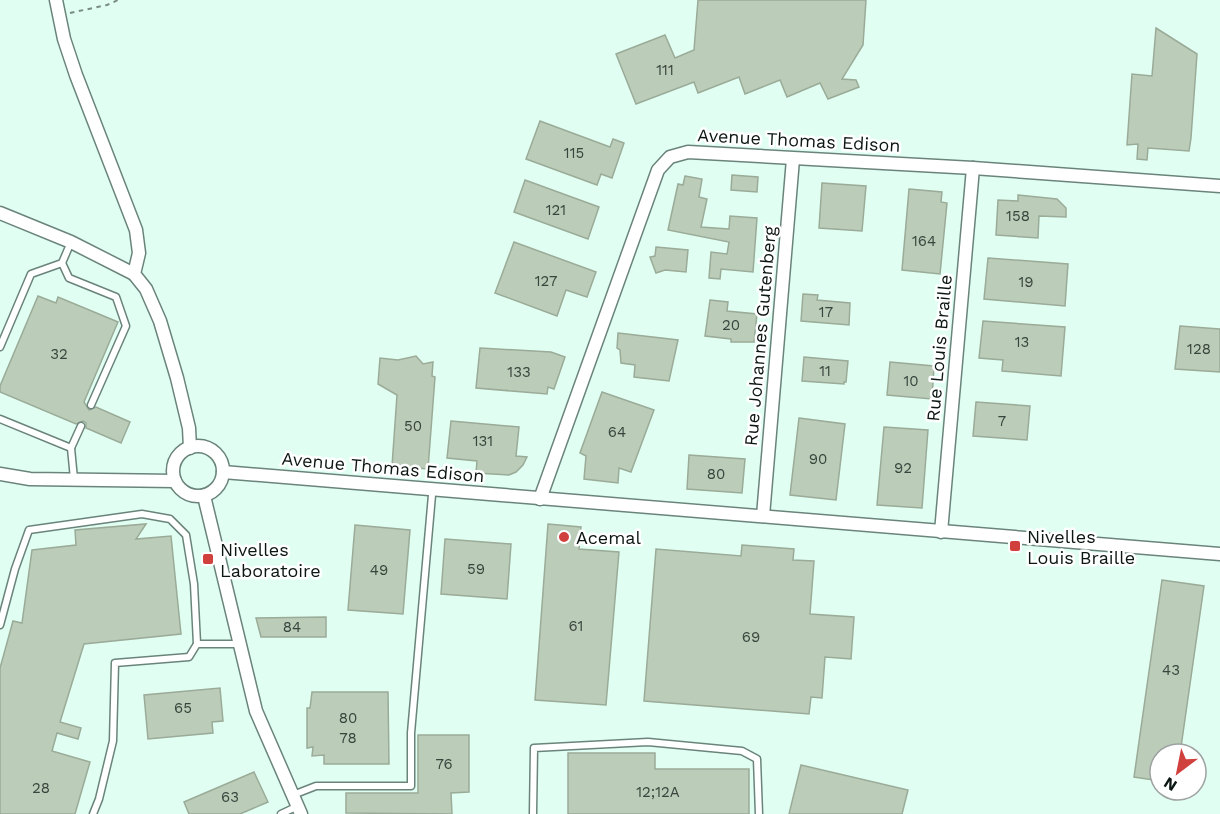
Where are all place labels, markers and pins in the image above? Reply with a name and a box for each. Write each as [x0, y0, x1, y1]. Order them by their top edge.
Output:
place label: Nivelles Louis Braille [1027, 526, 1135, 568]
place label: Acemal [576, 527, 642, 548]
marker: Acemal [557, 530, 571, 544]
place label: Nivelles Laboratoire [220, 539, 321, 581]
marker: Nivelles Louis Braille [1008, 539, 1022, 553]
marker: Nivelles Laboratoire [201, 552, 215, 566]

